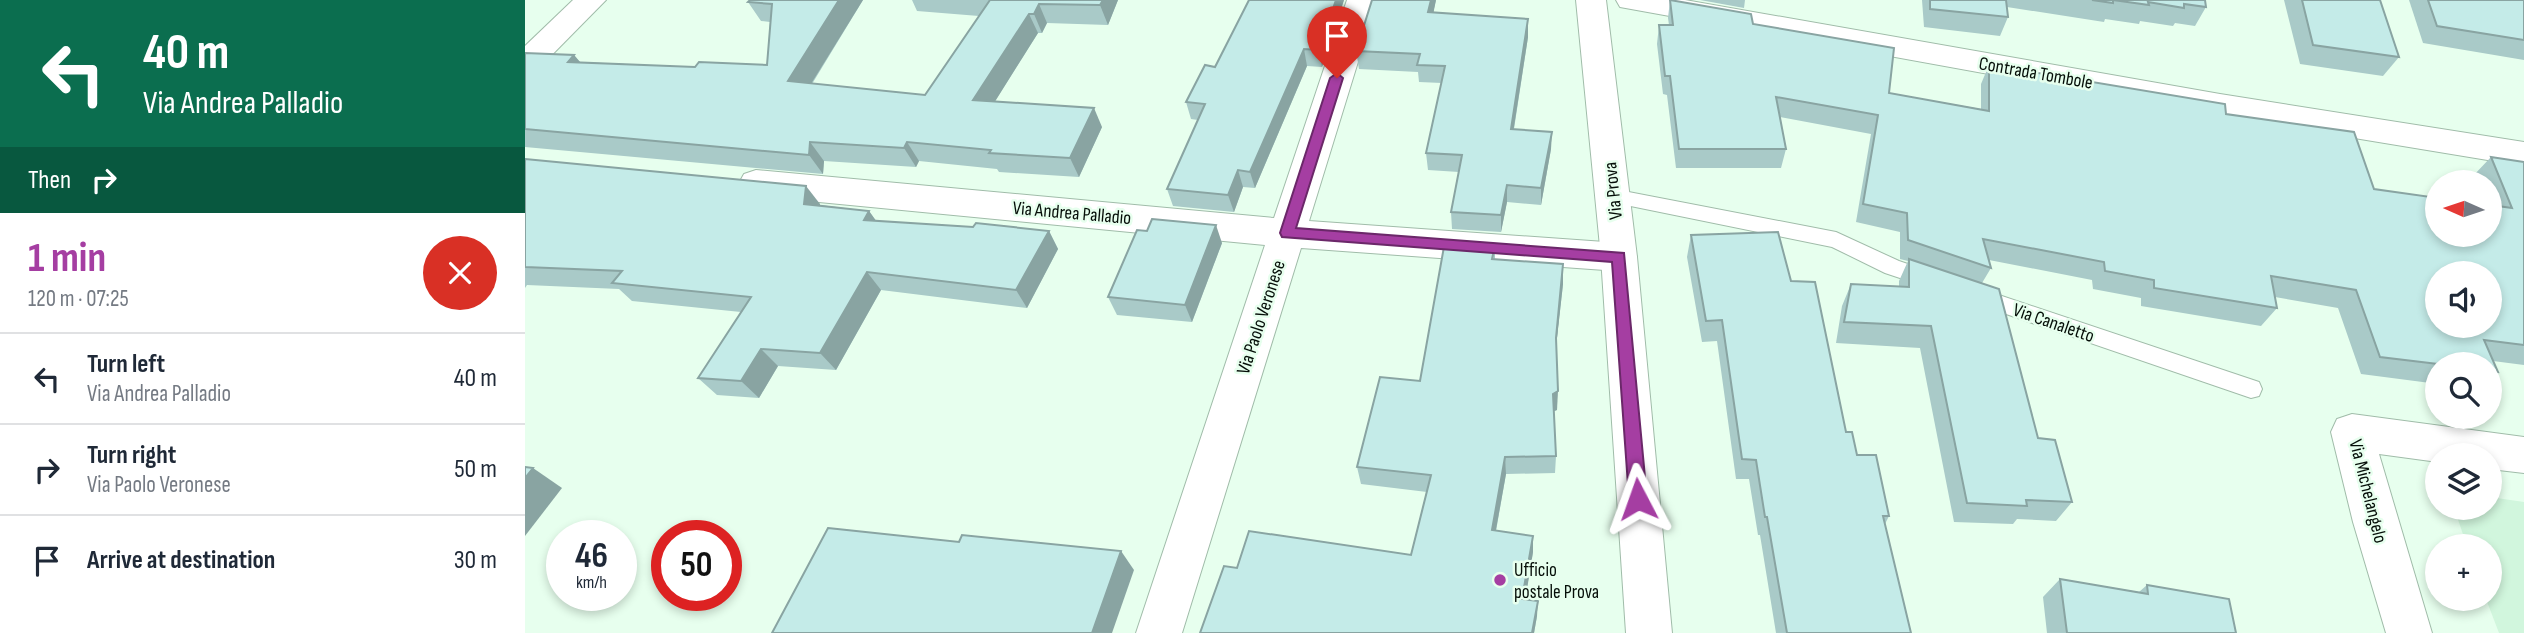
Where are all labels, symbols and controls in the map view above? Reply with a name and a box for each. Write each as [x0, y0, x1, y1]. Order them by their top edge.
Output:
pin [1307, 6, 1367, 78]
icon: arrive [1318, 17, 1356, 55]
text: 40 m [143, 24, 229, 83]
icon: left [28, 28, 119, 119]
street label: Contrada Tombole [1977, 52, 2094, 95]
text: Via Andrea Palladio [143, 84, 343, 123]
icon: right [85, 161, 123, 199]
street label: Via Prova [1599, 161, 1628, 221]
text: Then [28, 165, 71, 196]
north arrow [2425, 170, 2503, 247]
map controls [2425, 170, 2502, 611]
street label: Via Andrea Palladio [1012, 197, 1132, 230]
text: 1 min [28, 233, 106, 284]
button: close [423, 236, 497, 310]
street label: Via Paolo Veronese [1232, 257, 1291, 377]
button: sound [2425, 261, 2502, 338]
text: 120 m · 07:25 [28, 285, 129, 313]
street label: Via Canaletto [2010, 299, 2097, 348]
text: Turn left [87, 349, 165, 380]
button: search [2425, 352, 2502, 429]
icon: left [28, 360, 66, 398]
text: 40 m [454, 363, 497, 394]
text: Via Andrea Palladio [87, 380, 231, 408]
street label: Via Michelangelo [2344, 437, 2392, 546]
text: Turn right [87, 440, 176, 471]
button: layers [2425, 443, 2502, 520]
icon: right [28, 451, 66, 489]
text: 50 m [454, 454, 497, 485]
position arrow [1601, 462, 1675, 536]
text: Via Paolo Veronese [87, 471, 231, 499]
speed limit sign: 50 [651, 520, 742, 611]
button: + [2425, 534, 2502, 611]
text: 46 [575, 535, 608, 578]
icon: arrive [28, 542, 66, 580]
text: Arrive at destination [87, 545, 275, 576]
text: 30 m [454, 545, 497, 576]
place label: Ufficio postale Prova [1514, 559, 1599, 604]
text: km/h [576, 572, 607, 593]
marker: Ufficio postale Prova [1492, 572, 1508, 588]

